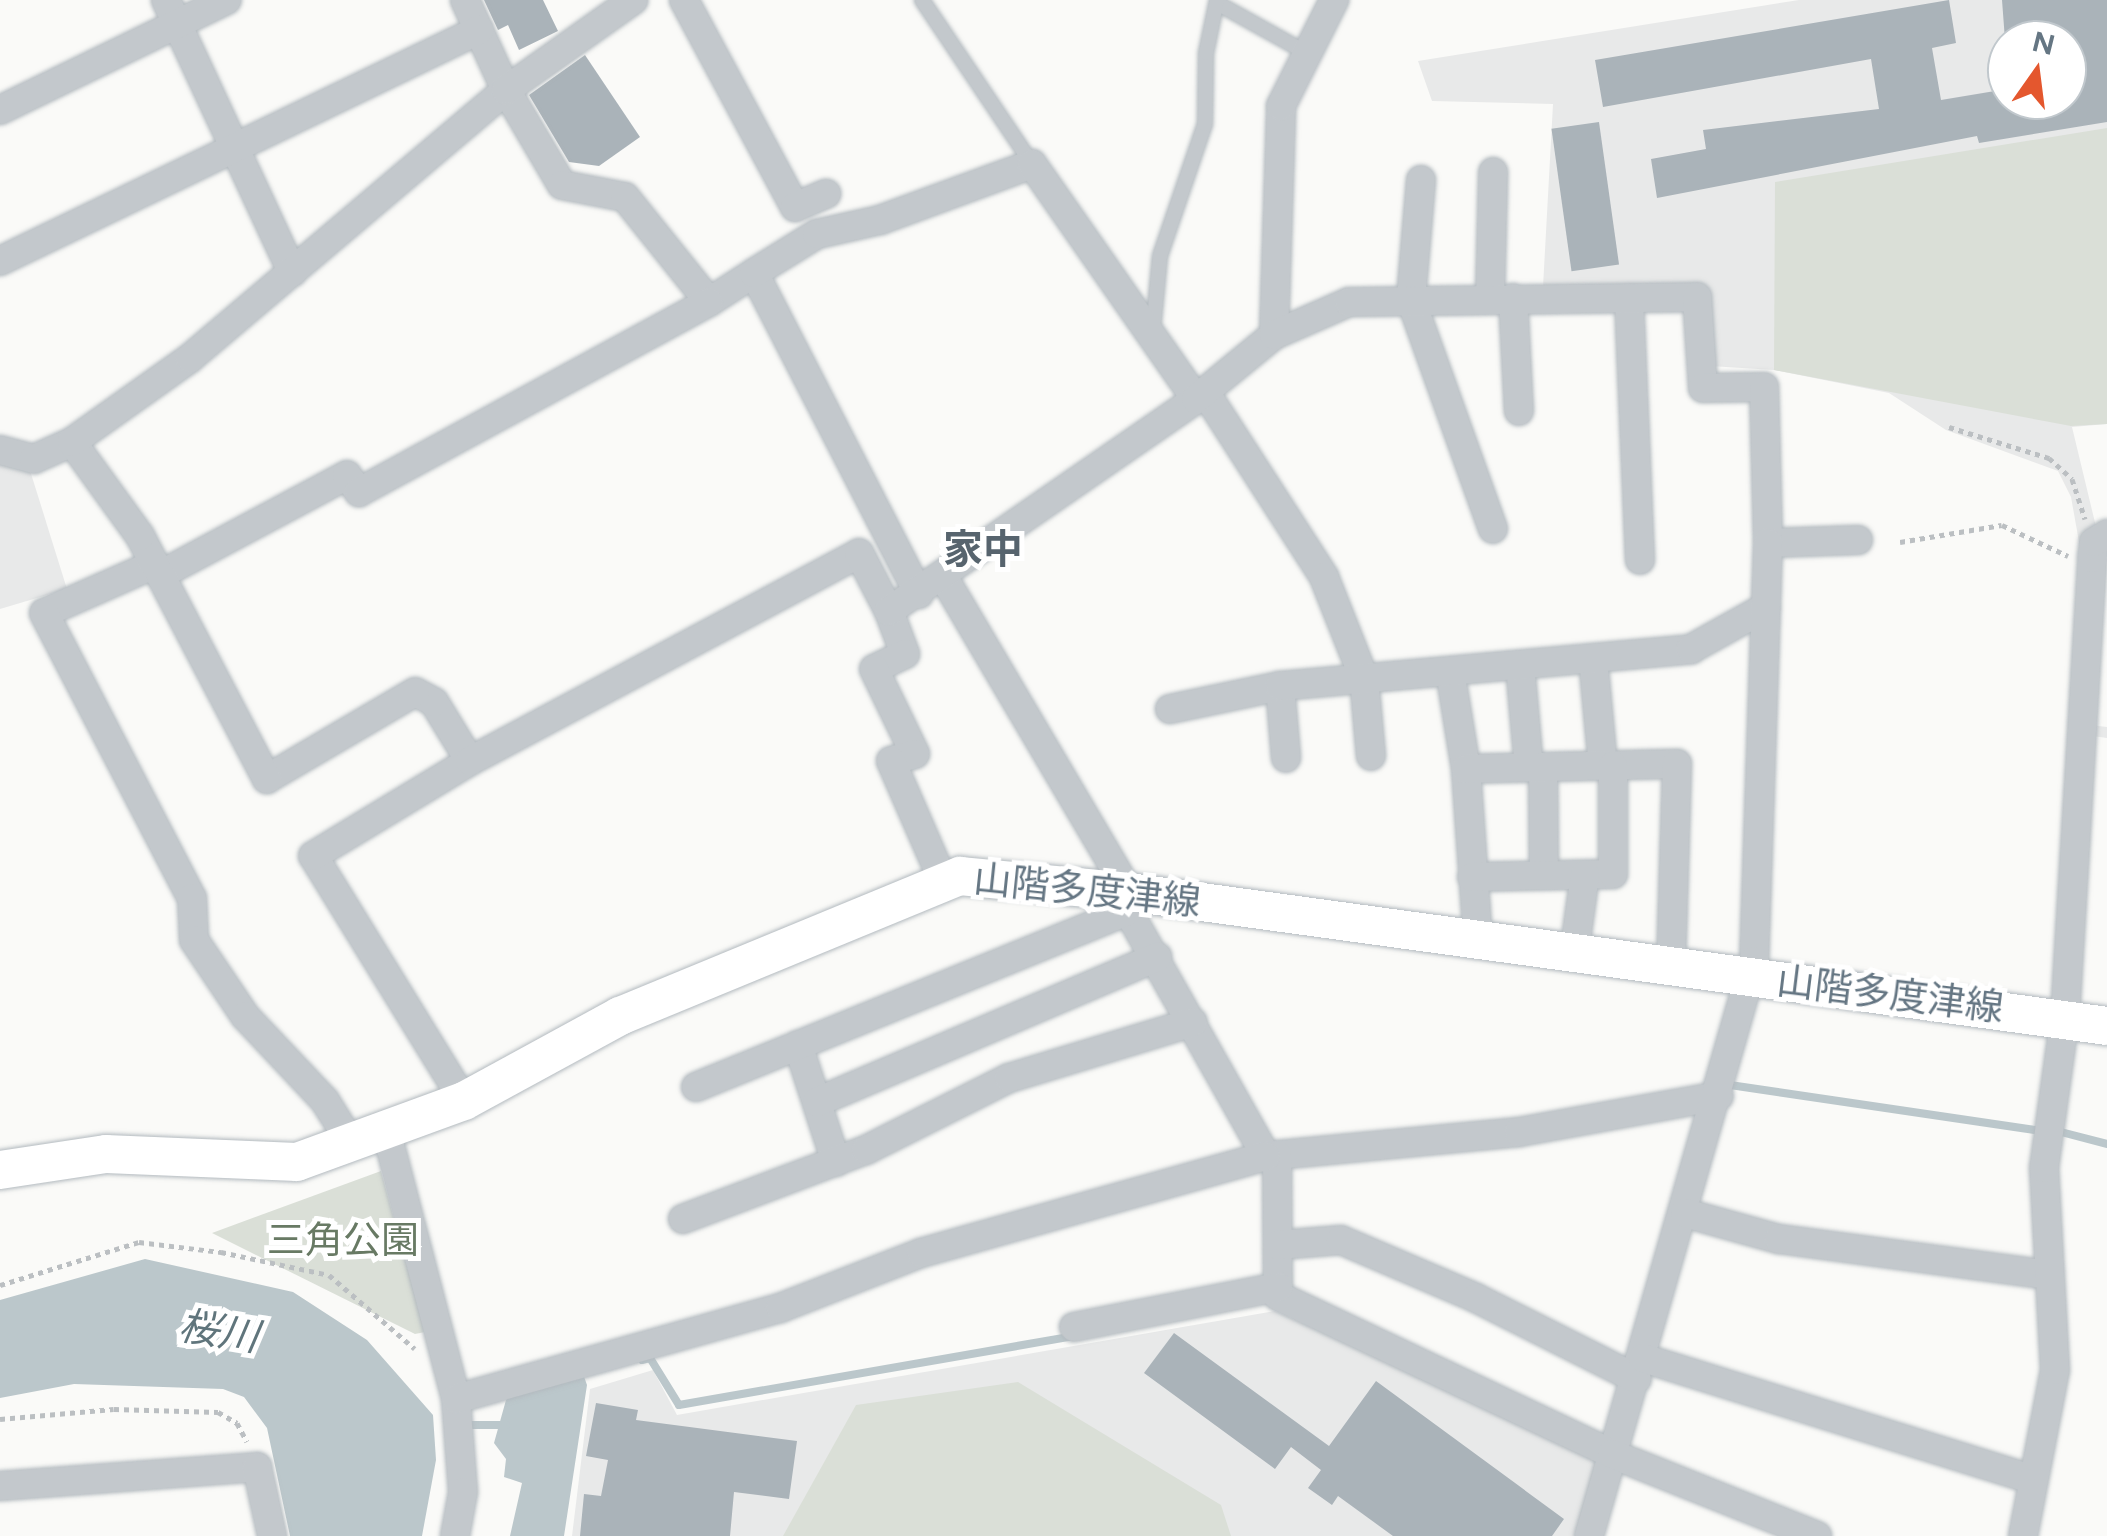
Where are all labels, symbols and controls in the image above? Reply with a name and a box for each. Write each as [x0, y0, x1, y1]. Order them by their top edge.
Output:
north arrow [1987, 20, 2087, 120]
text: N [2029, 24, 2058, 62]
district label: 家中 [943, 525, 1023, 573]
street label: 山階多度津線 [971, 856, 1203, 926]
street label: 山階多度津線 [1774, 958, 2006, 1032]
park label: 三角公園 [267, 1218, 419, 1264]
water label: 桜川 [176, 1301, 262, 1361]

